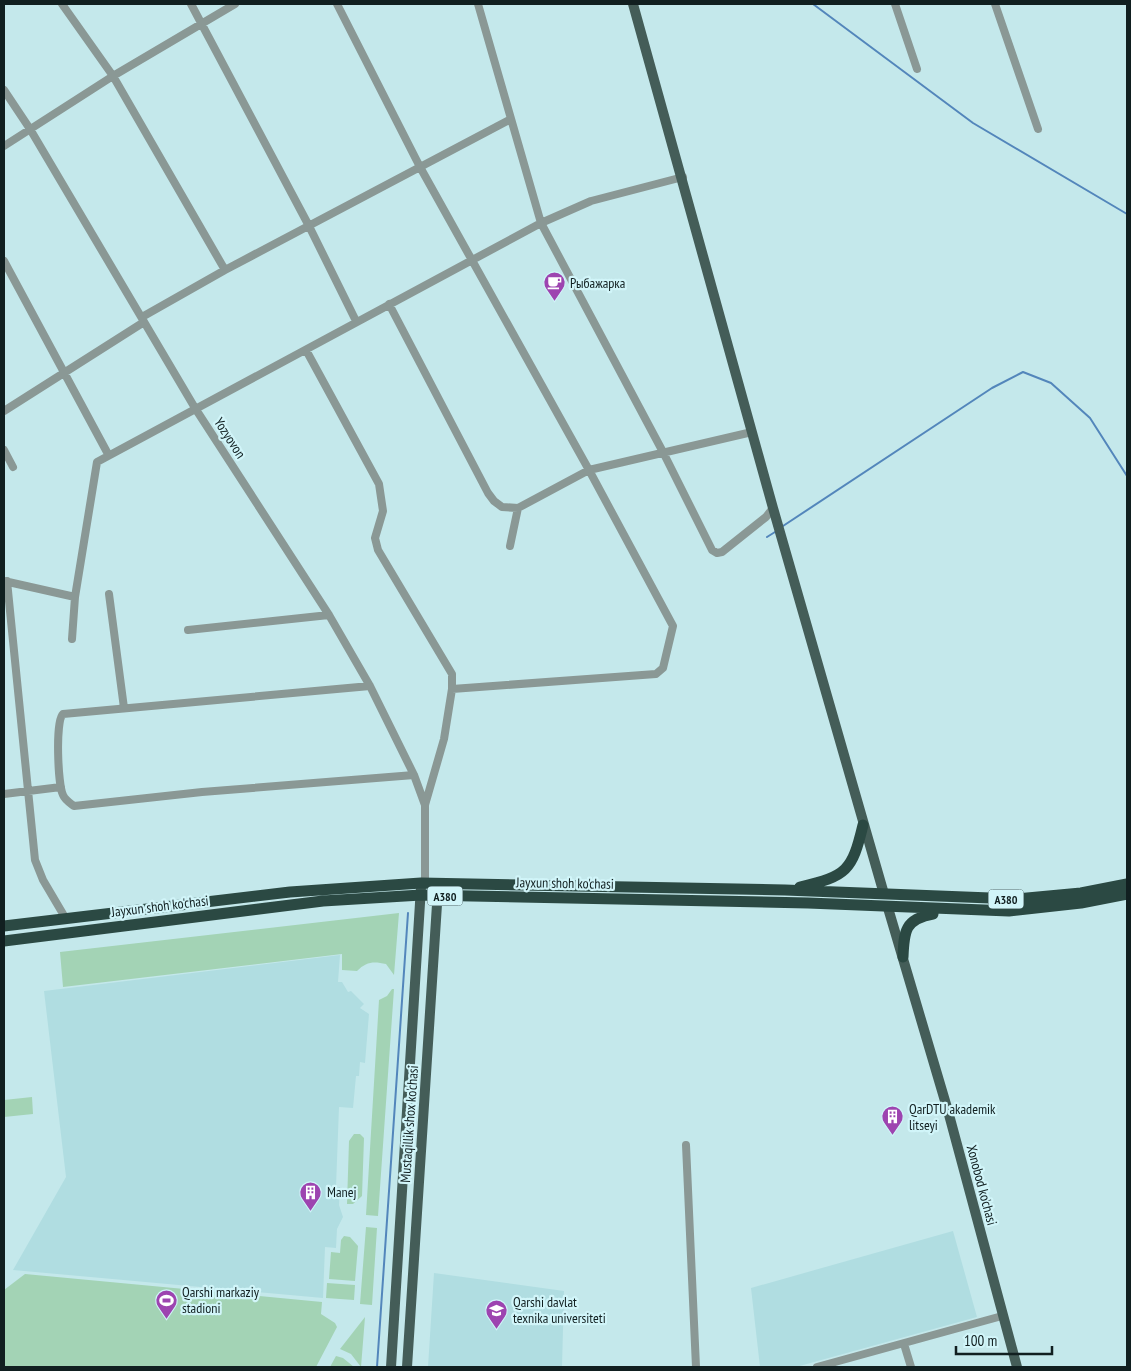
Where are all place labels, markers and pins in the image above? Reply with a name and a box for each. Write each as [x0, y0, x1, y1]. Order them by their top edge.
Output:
cafe icon: Рыбажарка [542, 271, 566, 302]
place label: Рыбажарка [570, 274, 625, 292]
place label: QarDTU akademik litseyi [909, 1100, 996, 1134]
building icon: QarDTU akademik litseyi [881, 1105, 905, 1136]
building icon: Manej [299, 1180, 323, 1211]
place label: Manej [327, 1183, 356, 1201]
place label: Qarshi markaziy stadioni [182, 1283, 260, 1317]
sports icon: Qarshi markaziy stadioni [154, 1288, 178, 1319]
place label: Qarshi davlat texnika universiteti [513, 1293, 606, 1327]
school or university icon: Qarshi davlat texnika universiteti [485, 1298, 509, 1329]

